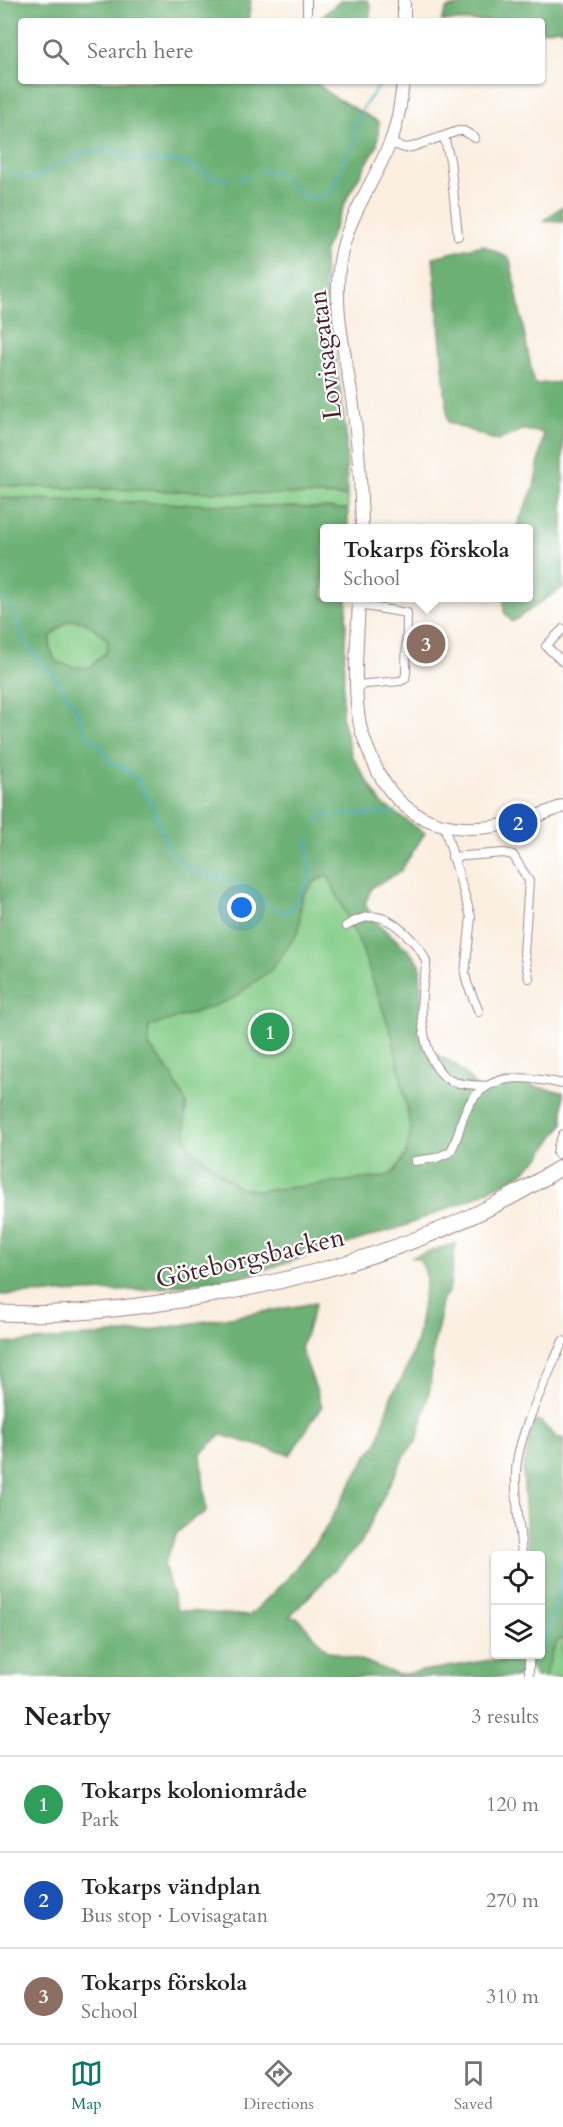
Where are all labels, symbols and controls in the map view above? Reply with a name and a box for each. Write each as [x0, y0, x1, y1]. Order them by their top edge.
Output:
search box [18, 18, 545, 84]
icon: search [39, 35, 72, 68]
text: Search here [87, 36, 194, 66]
street label: Lovisagatan [300, 288, 350, 422]
popup [320, 524, 533, 602]
text: Tokarps förskola [343, 535, 510, 565]
text: School [343, 565, 400, 592]
pin: 3 [406, 622, 446, 666]
pin: 2 [498, 800, 538, 846]
your location [227, 893, 256, 922]
pin: 1 [250, 1010, 290, 1054]
street label: Göteborgsbacken [152, 1219, 348, 1297]
map controls [491, 1551, 545, 1659]
button: locate [491, 1551, 545, 1605]
button: layers [491, 1605, 545, 1659]
text: Nearby [24, 1699, 112, 1734]
text: 3 results [471, 1703, 539, 1730]
text: Tokarps koloniområde [81, 1776, 307, 1806]
text: 1 [38, 1791, 49, 1818]
text: 120 m [486, 1791, 539, 1818]
text: Park [81, 1806, 119, 1833]
text: Tokarps vändplan [81, 1872, 261, 1902]
text: 2 [38, 1887, 49, 1914]
text: 270 m [486, 1887, 539, 1914]
text: Bus stop · Lovisagatan [81, 1902, 268, 1929]
text: Tokarps förskola [81, 1968, 247, 1998]
text: 3 [38, 1983, 49, 2010]
text: 310 m [486, 1983, 539, 2010]
text: School [81, 1998, 138, 2025]
tab: Map [70, 2057, 103, 2115]
tab: Directions [243, 2057, 314, 2115]
tab: Saved [454, 2057, 493, 2115]

